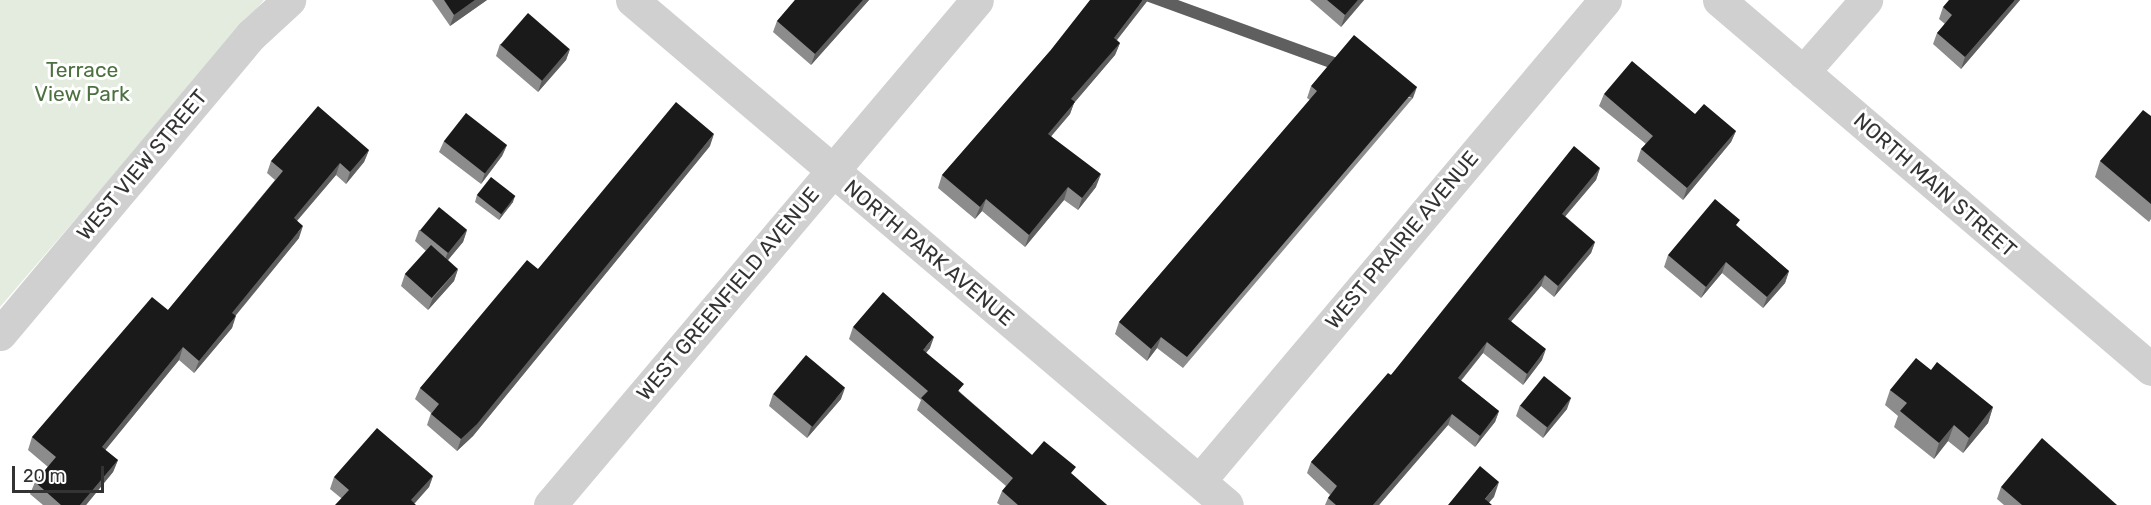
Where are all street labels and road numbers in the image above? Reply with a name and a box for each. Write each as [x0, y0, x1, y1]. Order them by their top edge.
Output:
street label: WEST VIEW STREET [71, 84, 213, 246]
street label: NORTH MAIN STREET [1848, 107, 2022, 263]
street label: WEST PRAIRIE AVENUE [1320, 145, 1484, 335]
street label: NORTH PARK AVENUE [839, 174, 1019, 332]
street label: WEST GREENFIELD AVENUE [631, 182, 825, 406]

